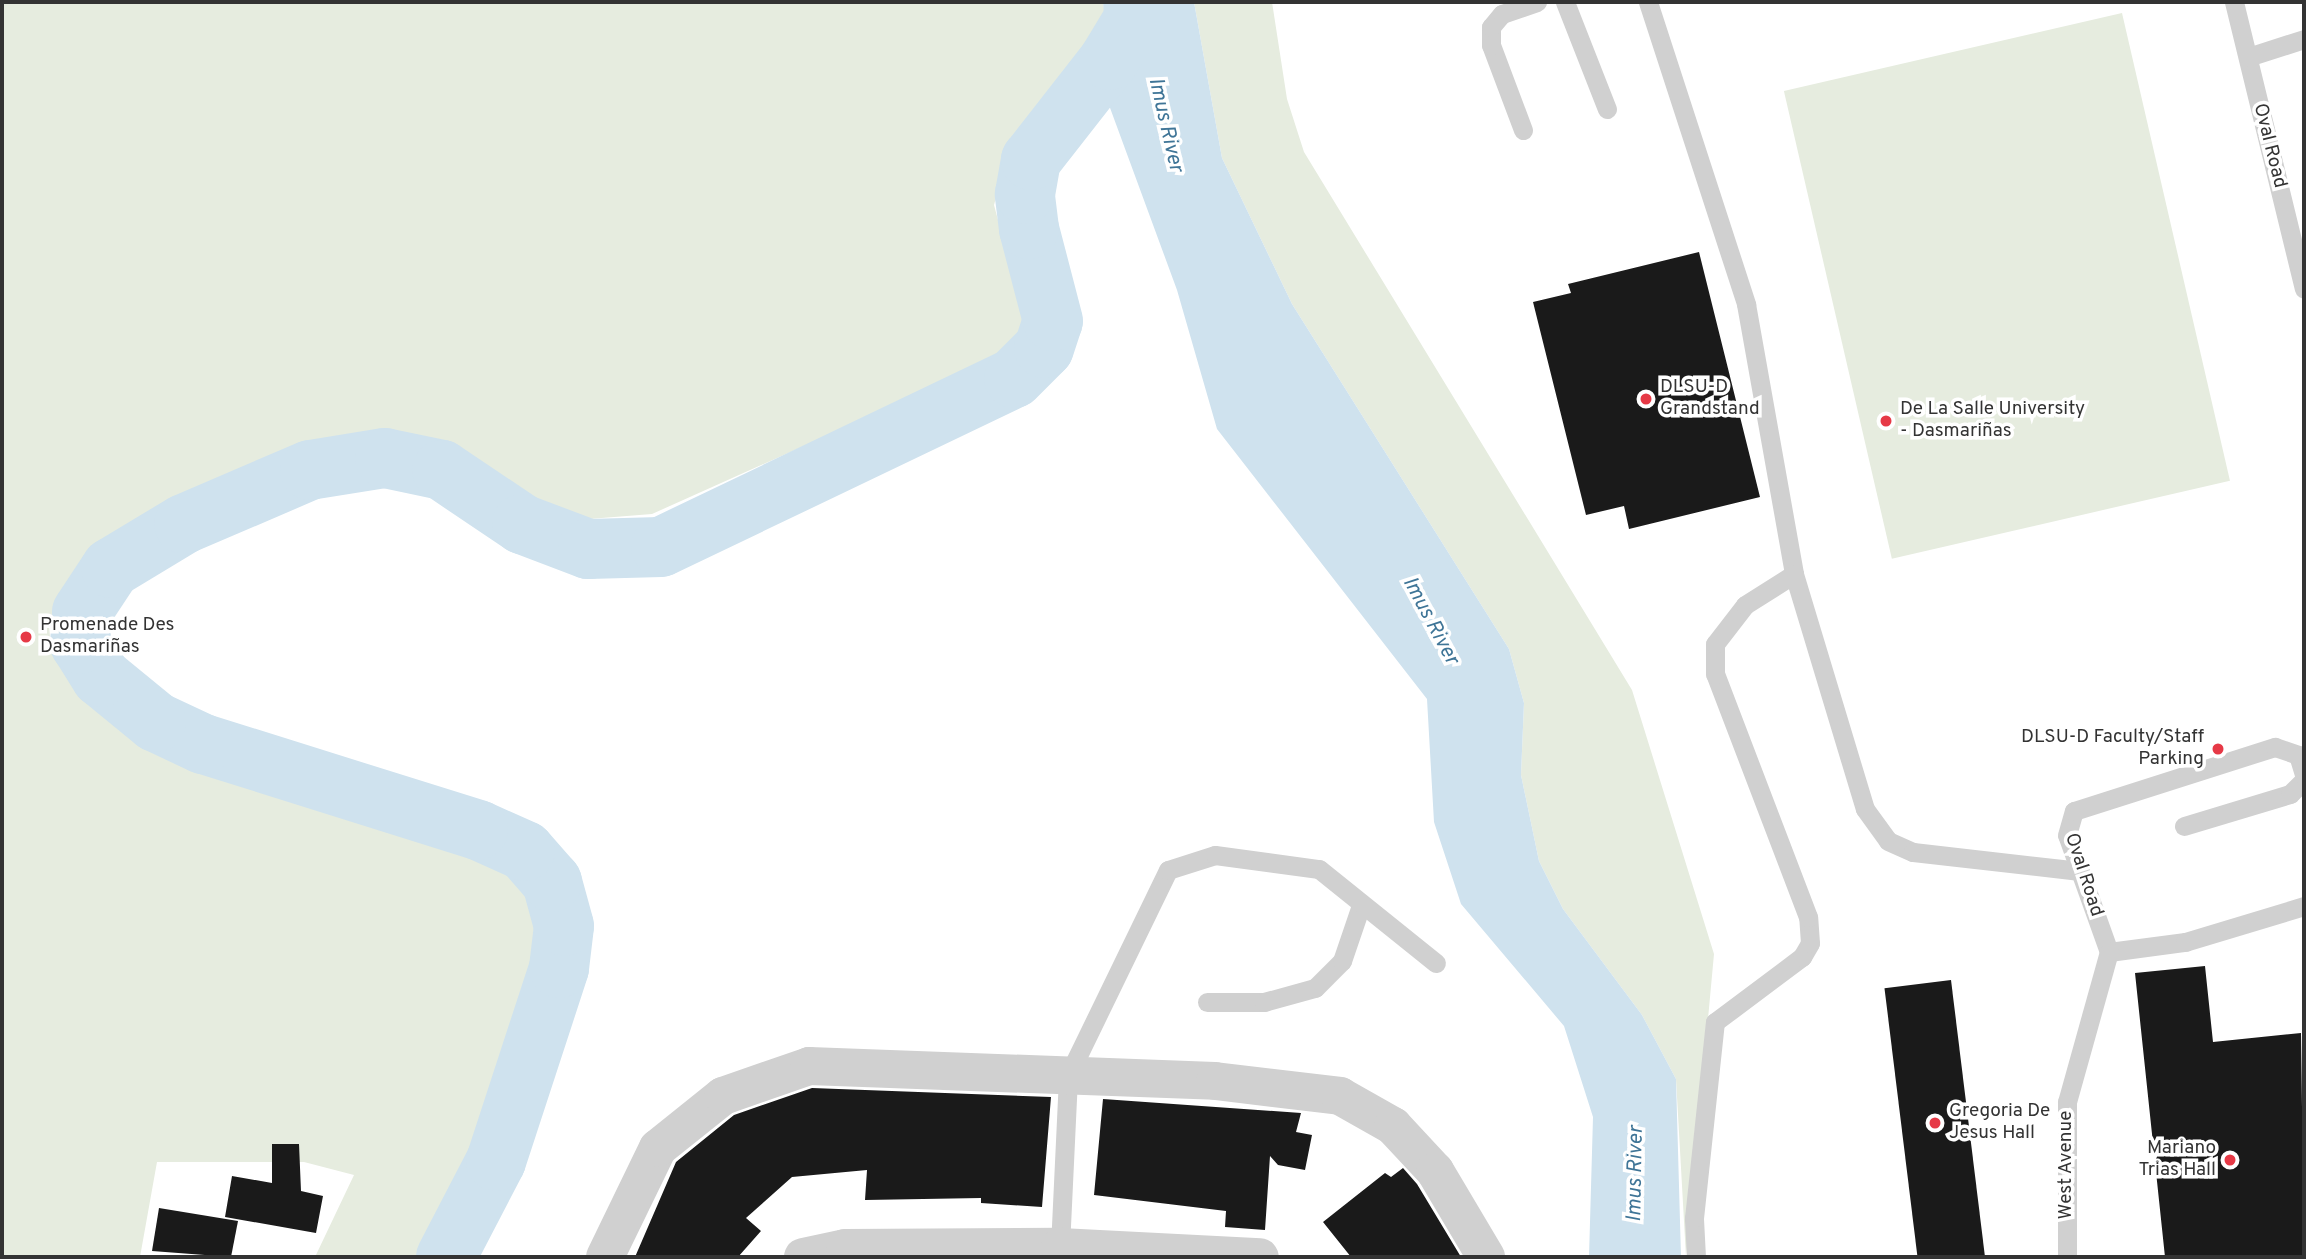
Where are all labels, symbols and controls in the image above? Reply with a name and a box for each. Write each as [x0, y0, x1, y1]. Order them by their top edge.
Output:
water label: Imus River [1142, 75, 1188, 175]
street label: Oval Road [2247, 101, 2291, 191]
place label: DLSU-D Grandstand [1660, 377, 1760, 421]
marker: DLSU-D Grandstand [1638, 391, 1654, 407]
place label: De La Salle University - Dasmariñas [1900, 399, 2085, 443]
marker: De La Salle University - Dasmariñas [1878, 413, 1894, 429]
water label: Imus River [1396, 573, 1464, 669]
place label: Promenade Des Dasmariñas [40, 615, 174, 659]
marker: Promenade Des Dasmariñas [18, 629, 34, 645]
place label: DLSU-D Faculty/Staff Parking [2021, 727, 2204, 771]
marker: DLSU-D Faculty/Staff Parking [2210, 741, 2226, 757]
street label: Oval Road [2059, 830, 2107, 920]
place label: Gregoria De Jesus Hall [1949, 1101, 2050, 1145]
street label: West Avenue [2056, 1110, 2078, 1220]
marker: Gregoria De Jesus Hall [1927, 1115, 1943, 1131]
water label: Imus River [1623, 1126, 1649, 1222]
place label: Mariano Trias Hall [2138, 1138, 2216, 1182]
marker: Mariano Trias Hall [2222, 1152, 2238, 1168]

